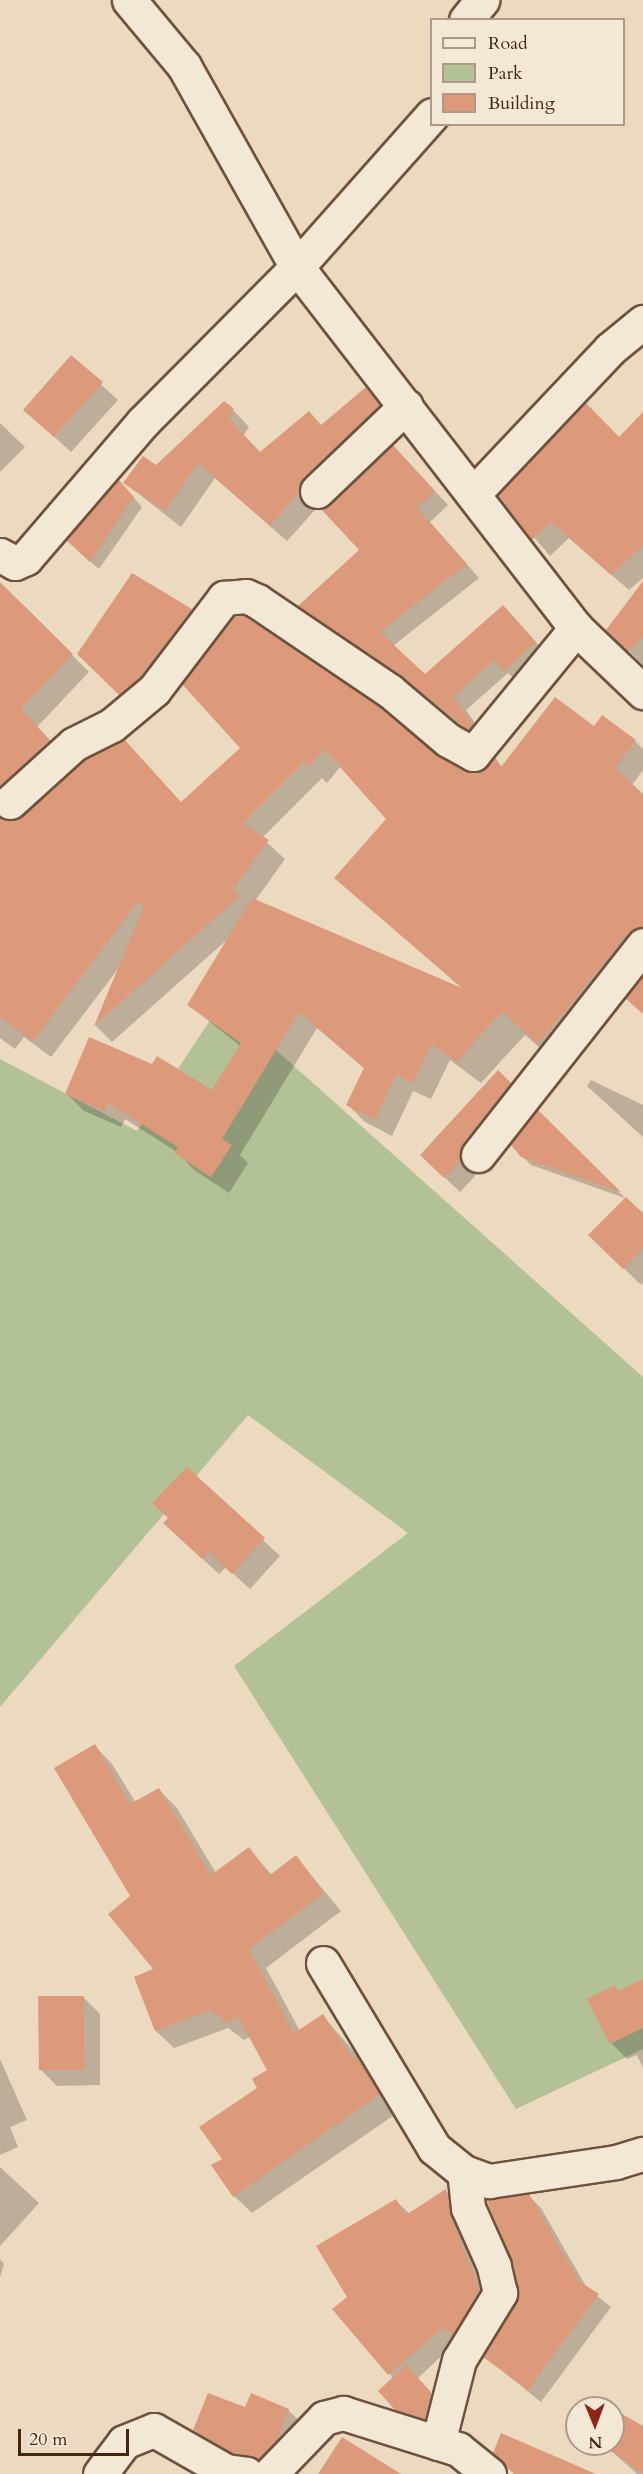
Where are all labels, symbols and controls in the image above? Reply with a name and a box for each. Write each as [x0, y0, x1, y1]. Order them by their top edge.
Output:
legend [430, 18, 625, 126]
text: Road [488, 31, 528, 56]
text: Park [488, 61, 523, 86]
text: Building [488, 91, 555, 116]
north arrow [565, 2396, 625, 2456]
scale bar [21, 2417, 132, 2455]
text: 20 m [29, 2427, 68, 2452]
text: N [588, 2431, 602, 2453]

